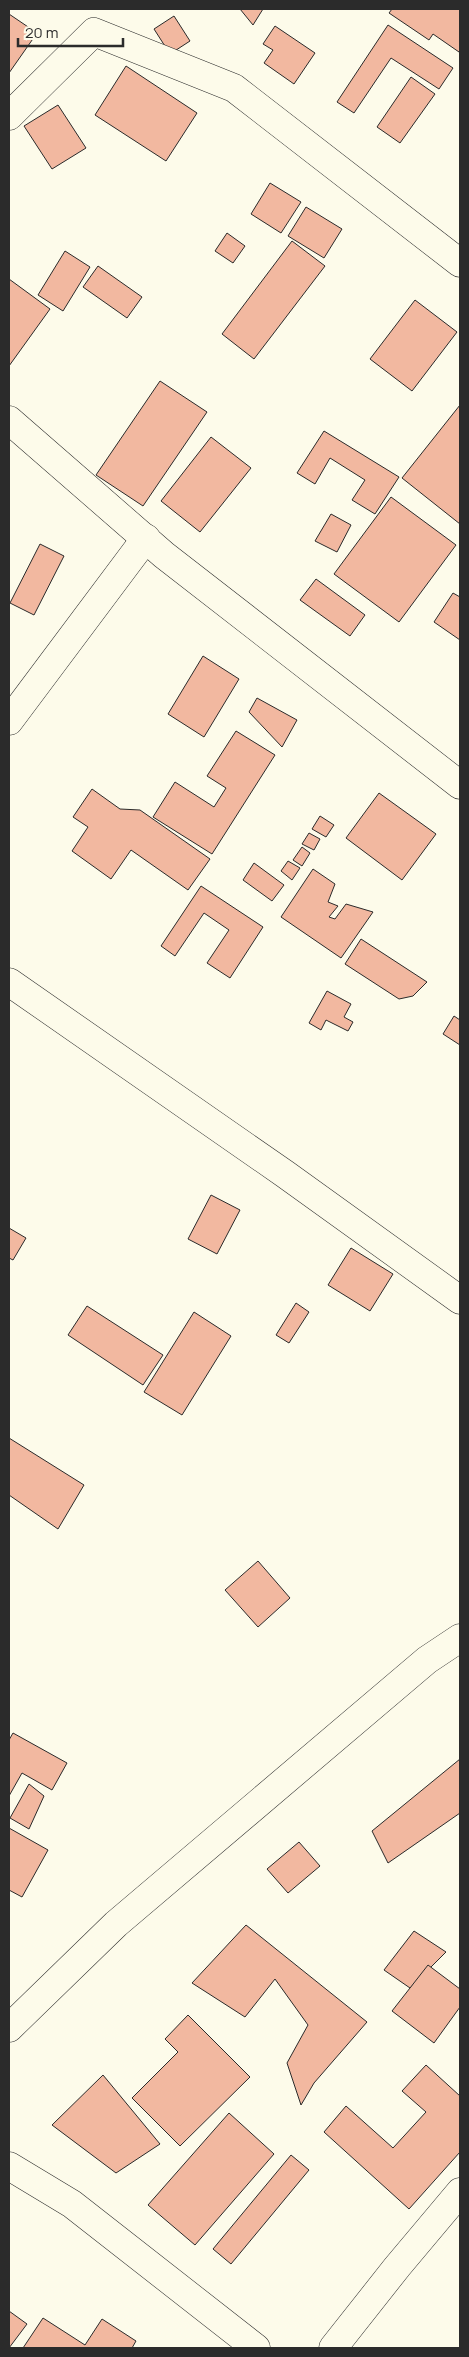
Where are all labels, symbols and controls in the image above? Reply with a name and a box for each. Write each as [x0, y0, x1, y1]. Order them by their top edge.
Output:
scale bar [18, 15, 122, 47]
text: 20 m [25, 22, 58, 43]

